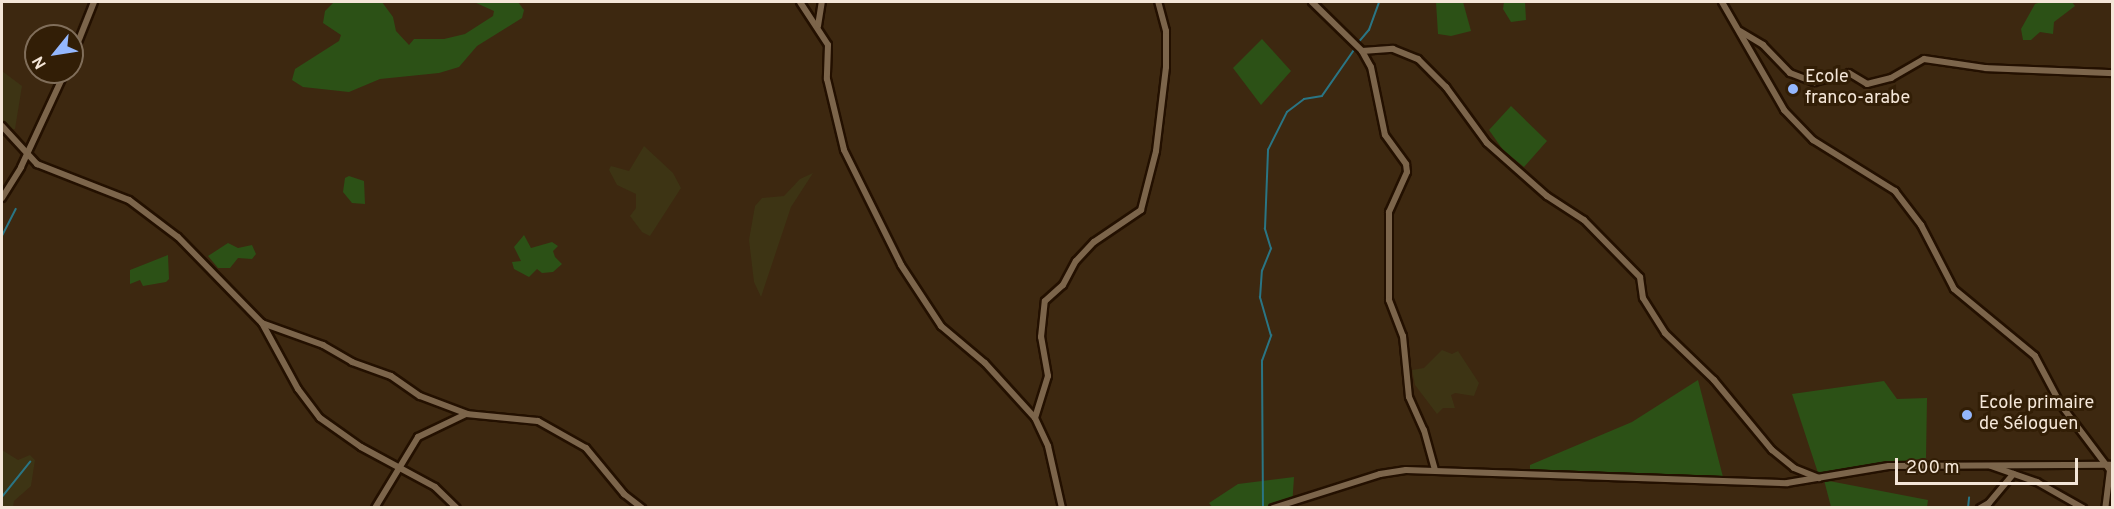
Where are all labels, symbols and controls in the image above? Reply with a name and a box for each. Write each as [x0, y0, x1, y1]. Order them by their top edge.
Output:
north arrow [24, 24, 84, 84]
text: N [29, 52, 52, 72]
place label: Ecole franco-arabe [1805, 68, 1910, 110]
marker: Ecole franco-arabe [1786, 82, 1800, 96]
place label: Ecole primaire de Séloguen [1979, 394, 2094, 436]
marker: Ecole primaire de Séloguen [1960, 408, 1974, 422]
scale bar [1898, 446, 2081, 484]
text: 200 m [1906, 457, 1959, 480]

